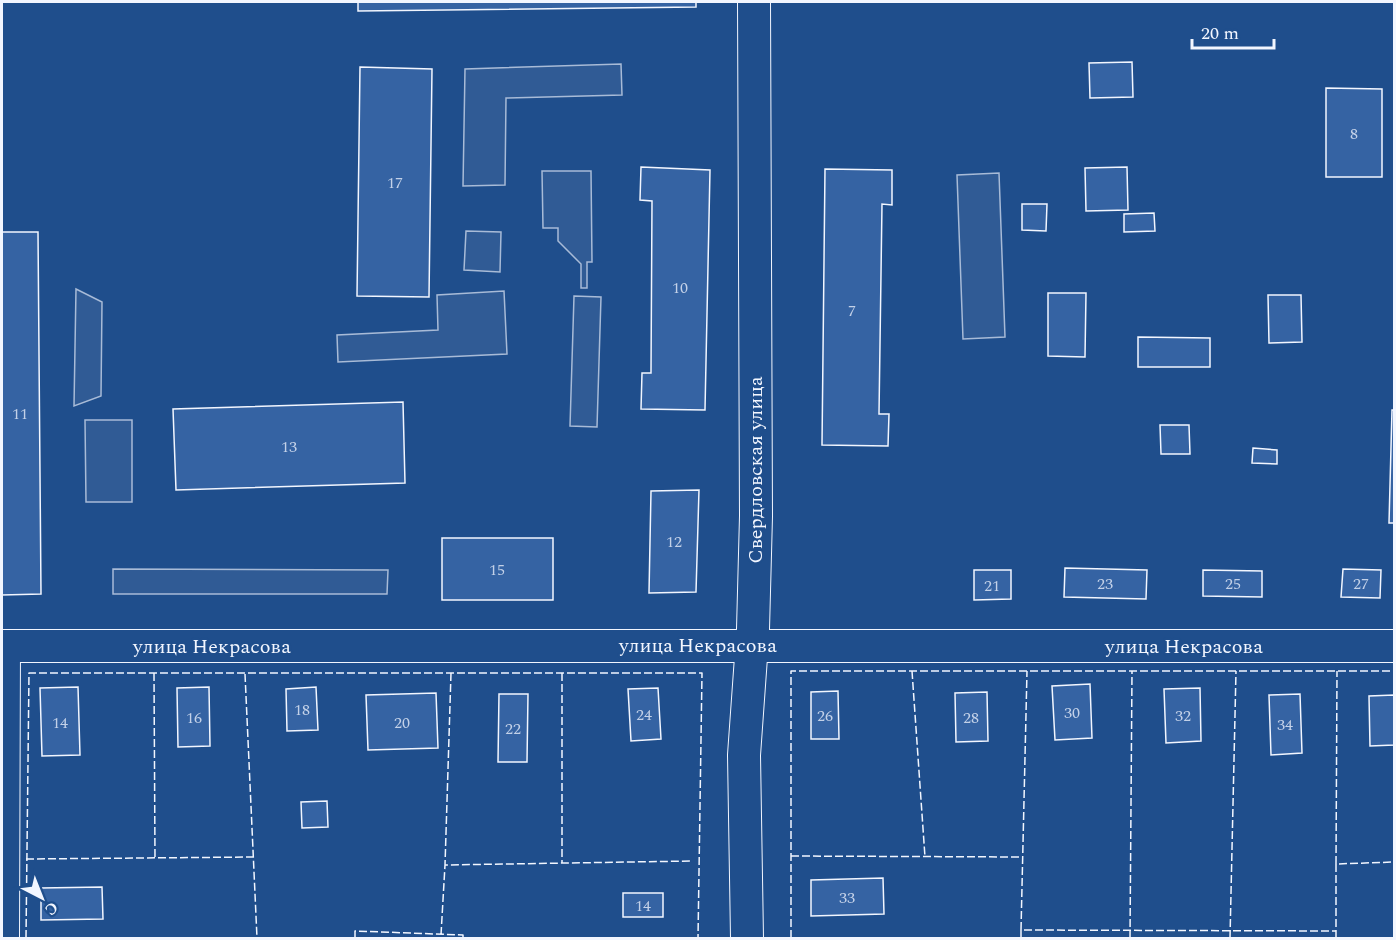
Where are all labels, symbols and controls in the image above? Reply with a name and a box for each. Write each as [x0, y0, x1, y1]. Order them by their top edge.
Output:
scale bar [1192, 12, 1274, 50]
text: 20 m [1201, 20, 1239, 47]
house number: 8 [1350, 122, 1358, 146]
house number: 17 [387, 171, 403, 195]
house number: 10 [672, 276, 688, 300]
house number: 7 [848, 299, 856, 323]
street label: Свердловская улица [741, 376, 771, 564]
house number: 11 [12, 402, 28, 426]
house number: 13 [281, 435, 297, 459]
house number: 12 [666, 530, 682, 554]
house number: 15 [489, 558, 505, 582]
house number: 23 [1097, 572, 1113, 596]
house number: 25 [1225, 572, 1241, 596]
house number: 27 [1353, 572, 1369, 596]
house number: 21 [984, 574, 1000, 598]
street label: улица Некрасова [618, 631, 777, 661]
street label: улица Некрасова [132, 632, 291, 662]
street label: улица Некрасова [1104, 632, 1263, 662]
house number: 18 [294, 698, 310, 722]
house number: 30 [1064, 701, 1080, 725]
house number: 24 [636, 703, 652, 727]
house number: 26 [817, 704, 833, 728]
house number: 32 [1175, 704, 1191, 728]
house number: 16 [186, 706, 202, 730]
house number: 28 [963, 706, 979, 730]
house number: 14 [52, 711, 68, 735]
house number: 20 [394, 711, 410, 735]
house number: 34 [1277, 713, 1293, 737]
house number: 22 [505, 717, 521, 741]
north arrow [12, 868, 72, 928]
house number: 33 [839, 886, 855, 910]
house number: 14 [635, 894, 651, 918]
text: С [39, 896, 64, 921]

